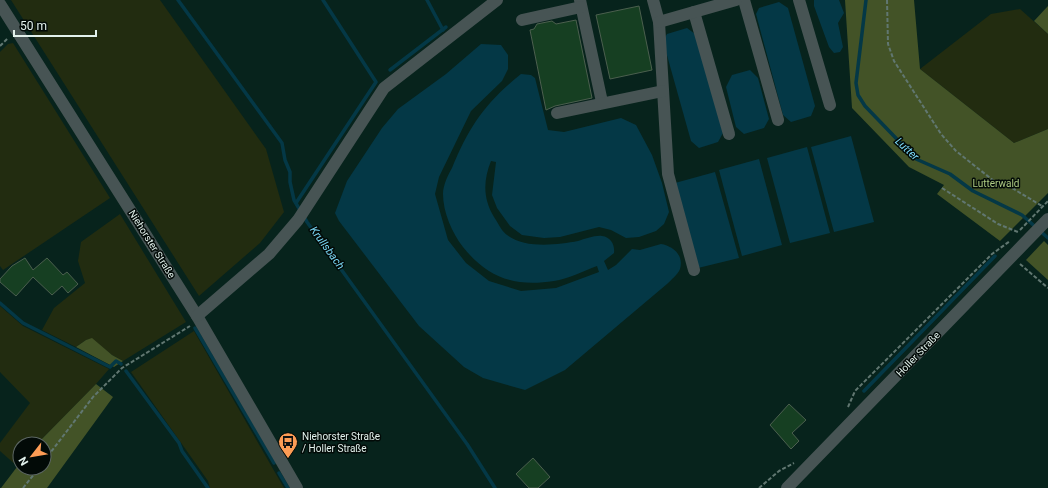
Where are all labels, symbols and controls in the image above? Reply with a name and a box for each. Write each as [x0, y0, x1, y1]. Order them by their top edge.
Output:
scale bar [14, 12, 96, 38]
text: 50 m [20, 19, 47, 33]
water label: Lutter [892, 135, 922, 163]
park label: Lutterwald [972, 178, 1020, 189]
street label: Niehorster Straße [127, 208, 177, 280]
water label: Krullsbach [307, 224, 347, 272]
street label: Holler Straße [894, 329, 942, 379]
bus stop icon: Niehorster Straße / Holler Straße [277, 431, 299, 459]
place label: Niehorster Straße / Holler Straße [302, 431, 380, 454]
north arrow [12, 436, 52, 476]
text: N [16, 454, 31, 468]

